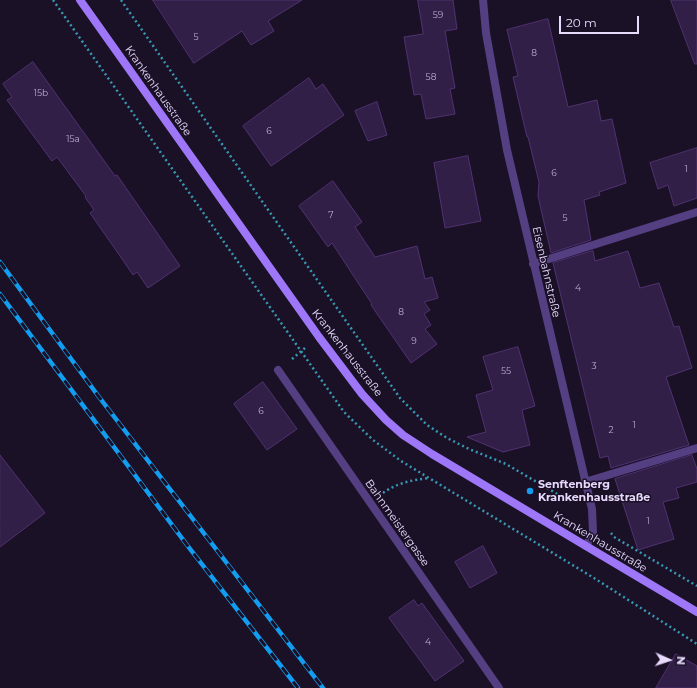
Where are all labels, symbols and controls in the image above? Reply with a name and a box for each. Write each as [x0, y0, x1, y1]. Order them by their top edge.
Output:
scale bar [561, 8, 641, 34]
house number: 59 [433, 10, 443, 20]
text: 20 m [566, 15, 597, 30]
house number: 5 [193, 32, 199, 42]
street label: Krankenhausstraße [122, 43, 194, 139]
house number: 8 [531, 48, 537, 58]
house number: 58 [426, 72, 436, 82]
house number: 15b [34, 88, 48, 98]
house number: 6 [266, 126, 272, 136]
house number: 15a [66, 134, 80, 144]
house number: 1 [684, 164, 688, 174]
house number: 6 [551, 168, 557, 178]
house number: 7 [328, 210, 334, 220]
house number: 5 [562, 213, 568, 223]
street label: Eisenbahnstraße [529, 225, 563, 319]
house number: 4 [575, 283, 581, 293]
street label: Krankenhausstraße [309, 307, 385, 399]
house number: 8 [398, 307, 404, 317]
house number: 9 [411, 336, 417, 346]
house number: 3 [591, 361, 597, 371]
house number: 55 [501, 366, 511, 376]
house number: 6 [258, 406, 264, 416]
house number: 1 [632, 420, 636, 430]
house number: 2 [608, 425, 614, 435]
street label: Bahnmeistergasse [362, 477, 432, 569]
place label: Senftenberg Krankenhausstraße [538, 478, 650, 504]
marker: Senftenberg Krankenhausstraße [525, 486, 535, 496]
street label: Krankenhausstraße [551, 509, 649, 575]
house number: 1 [646, 516, 650, 526]
house number: 4 [425, 637, 431, 647]
north arrow [649, 640, 689, 680]
text: N [674, 656, 688, 665]

